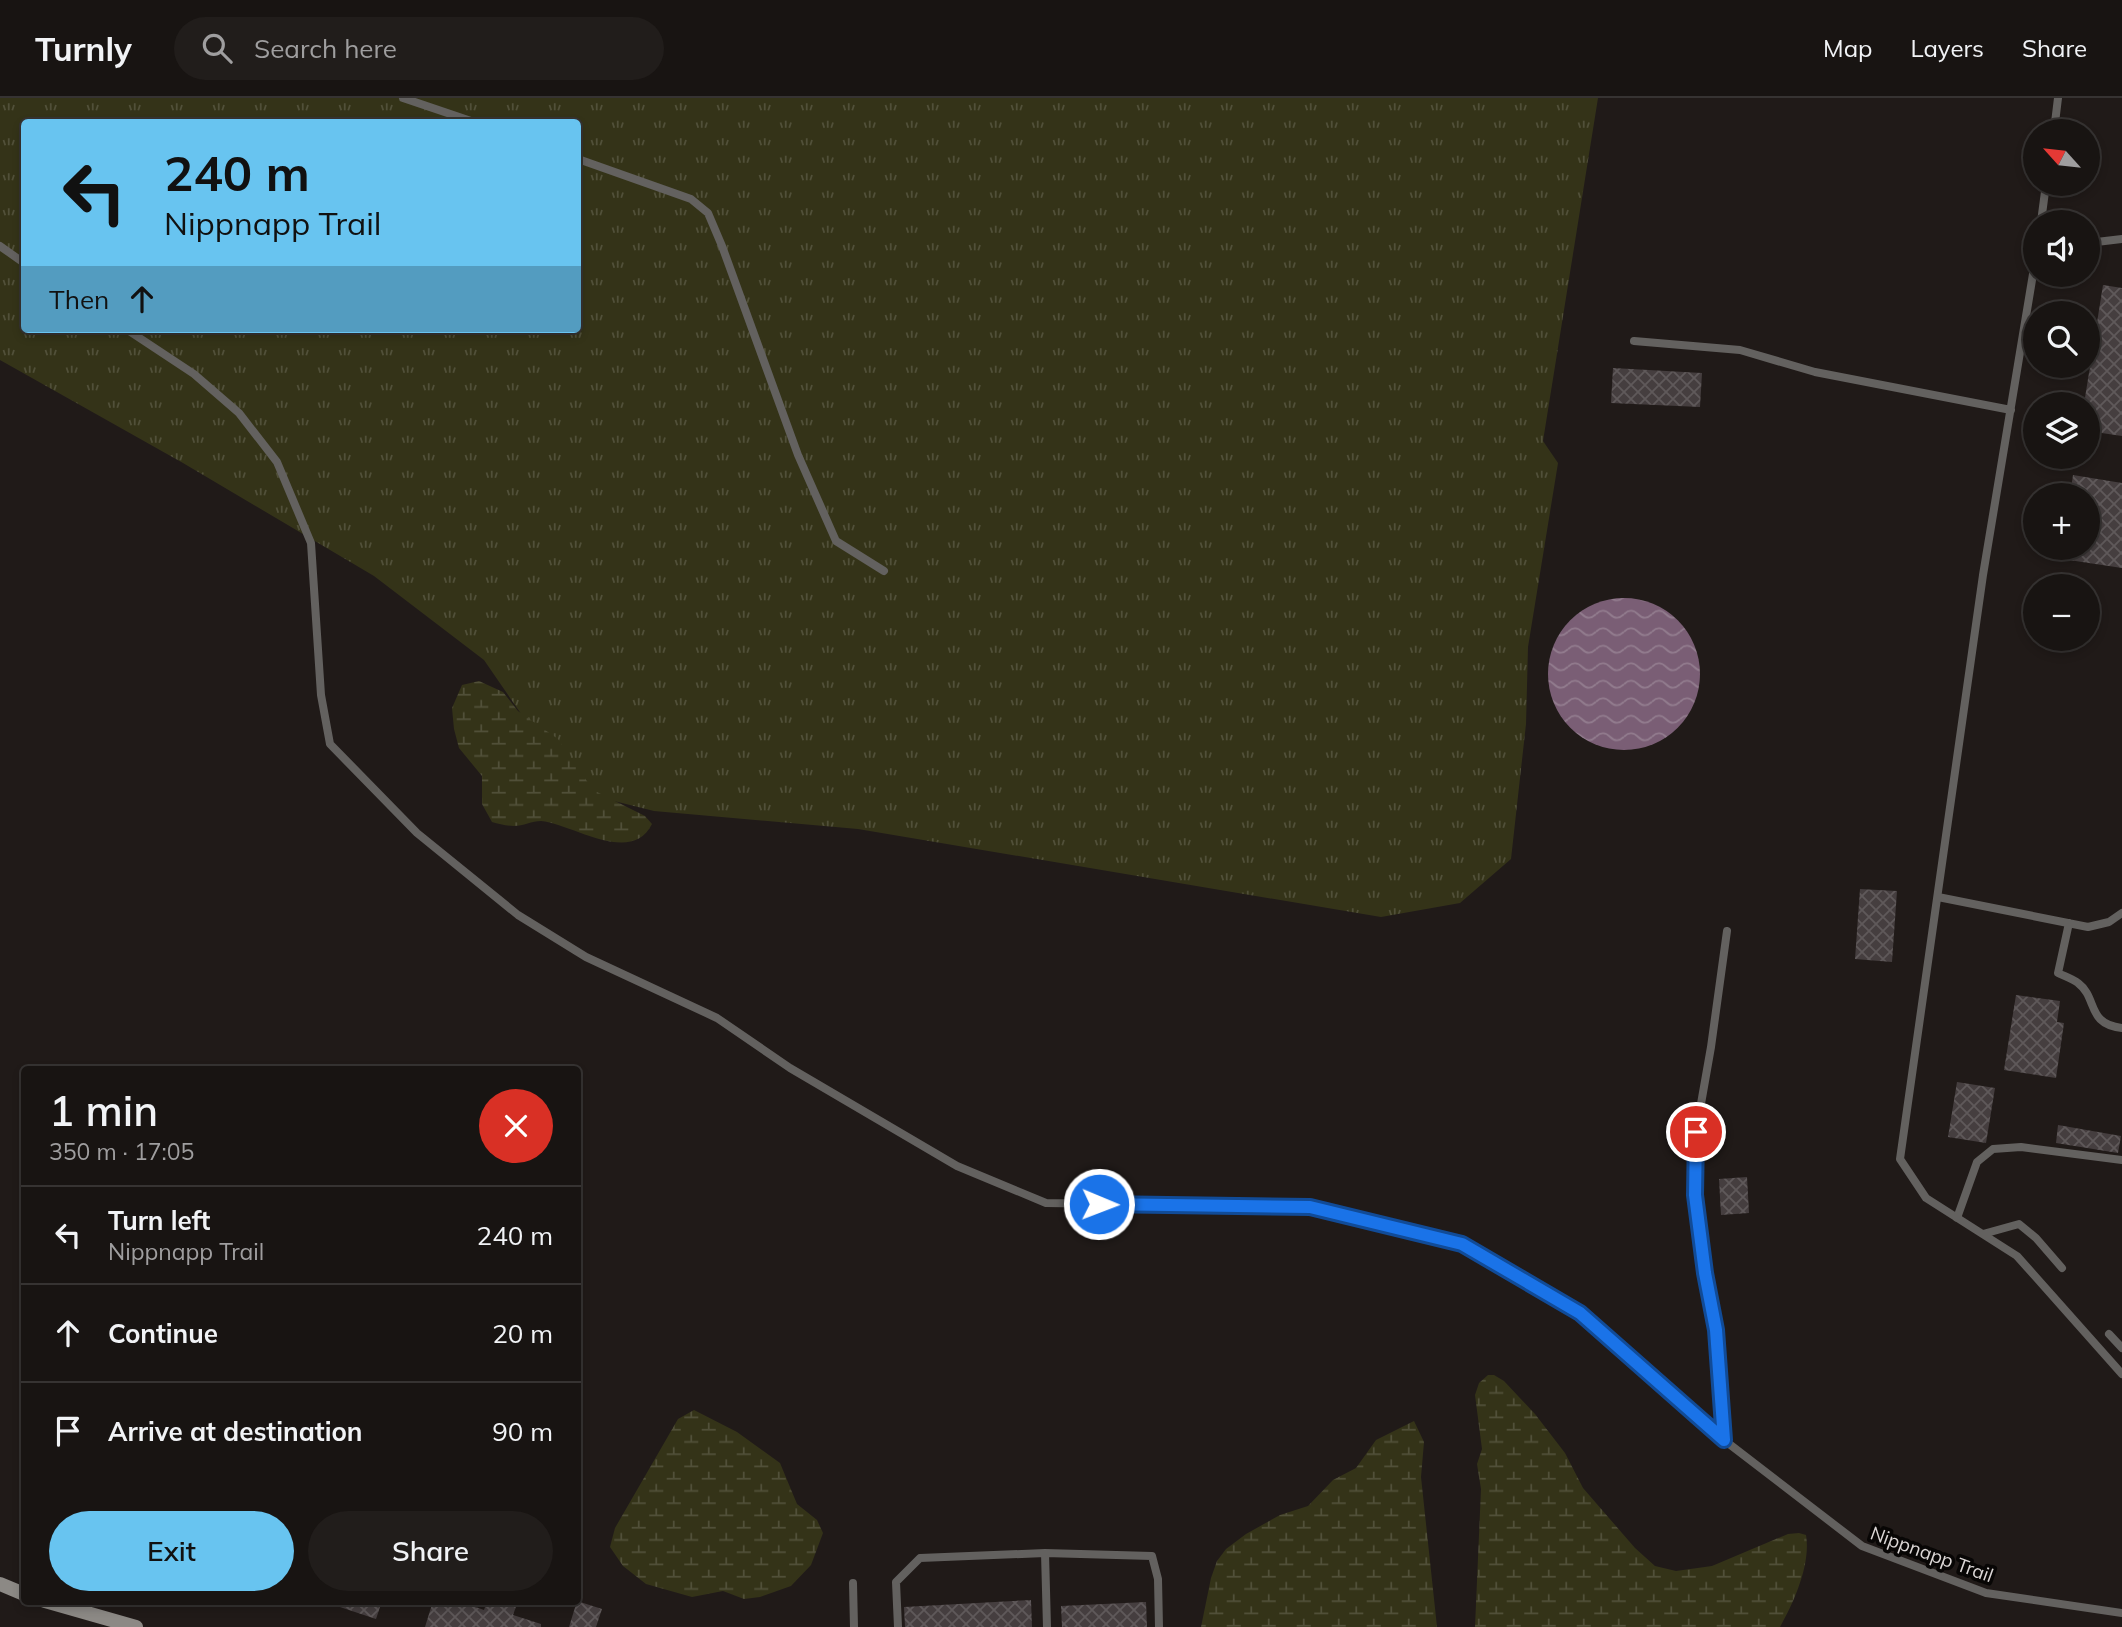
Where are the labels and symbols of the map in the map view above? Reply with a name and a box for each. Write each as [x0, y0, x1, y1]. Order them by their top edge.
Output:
north arrow [2023, 119, 2100, 196]
pin [1666, 1102, 1726, 1162]
position arrow [1062, 1167, 1136, 1241]
street label: Nippnapp Trail [1867, 1521, 1997, 1587]

